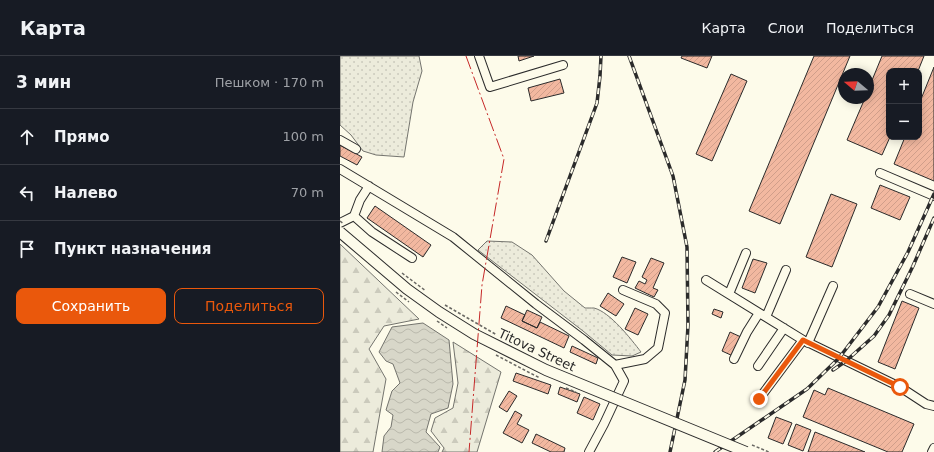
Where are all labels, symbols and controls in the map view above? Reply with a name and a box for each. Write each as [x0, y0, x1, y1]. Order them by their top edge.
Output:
text: Карта [20, 17, 86, 39]
text: Карта [702, 20, 746, 36]
text: Слои [768, 20, 804, 36]
text: Поделиться [826, 20, 914, 36]
north arrow [838, 68, 874, 104]
map controls [886, 68, 922, 140]
button: + [886, 68, 922, 104]
text: 3 мин [16, 72, 71, 92]
text: Пешком · 170 m [215, 75, 324, 90]
button: − [886, 104, 922, 140]
icon: ahead [16, 126, 38, 148]
text: Прямо [54, 128, 110, 146]
text: 100 m [282, 129, 324, 144]
icon: left [16, 182, 38, 204]
text: Налево [54, 184, 118, 202]
text: 70 m [291, 185, 324, 200]
icon: arrive [16, 238, 38, 260]
text: Пункт назначения [54, 240, 211, 258]
button: Сохранить [16, 288, 166, 324]
button: Поделиться [174, 288, 324, 324]
street label: Titova Street [495, 325, 578, 374]
route start [891, 378, 909, 396]
route end [750, 390, 768, 408]

